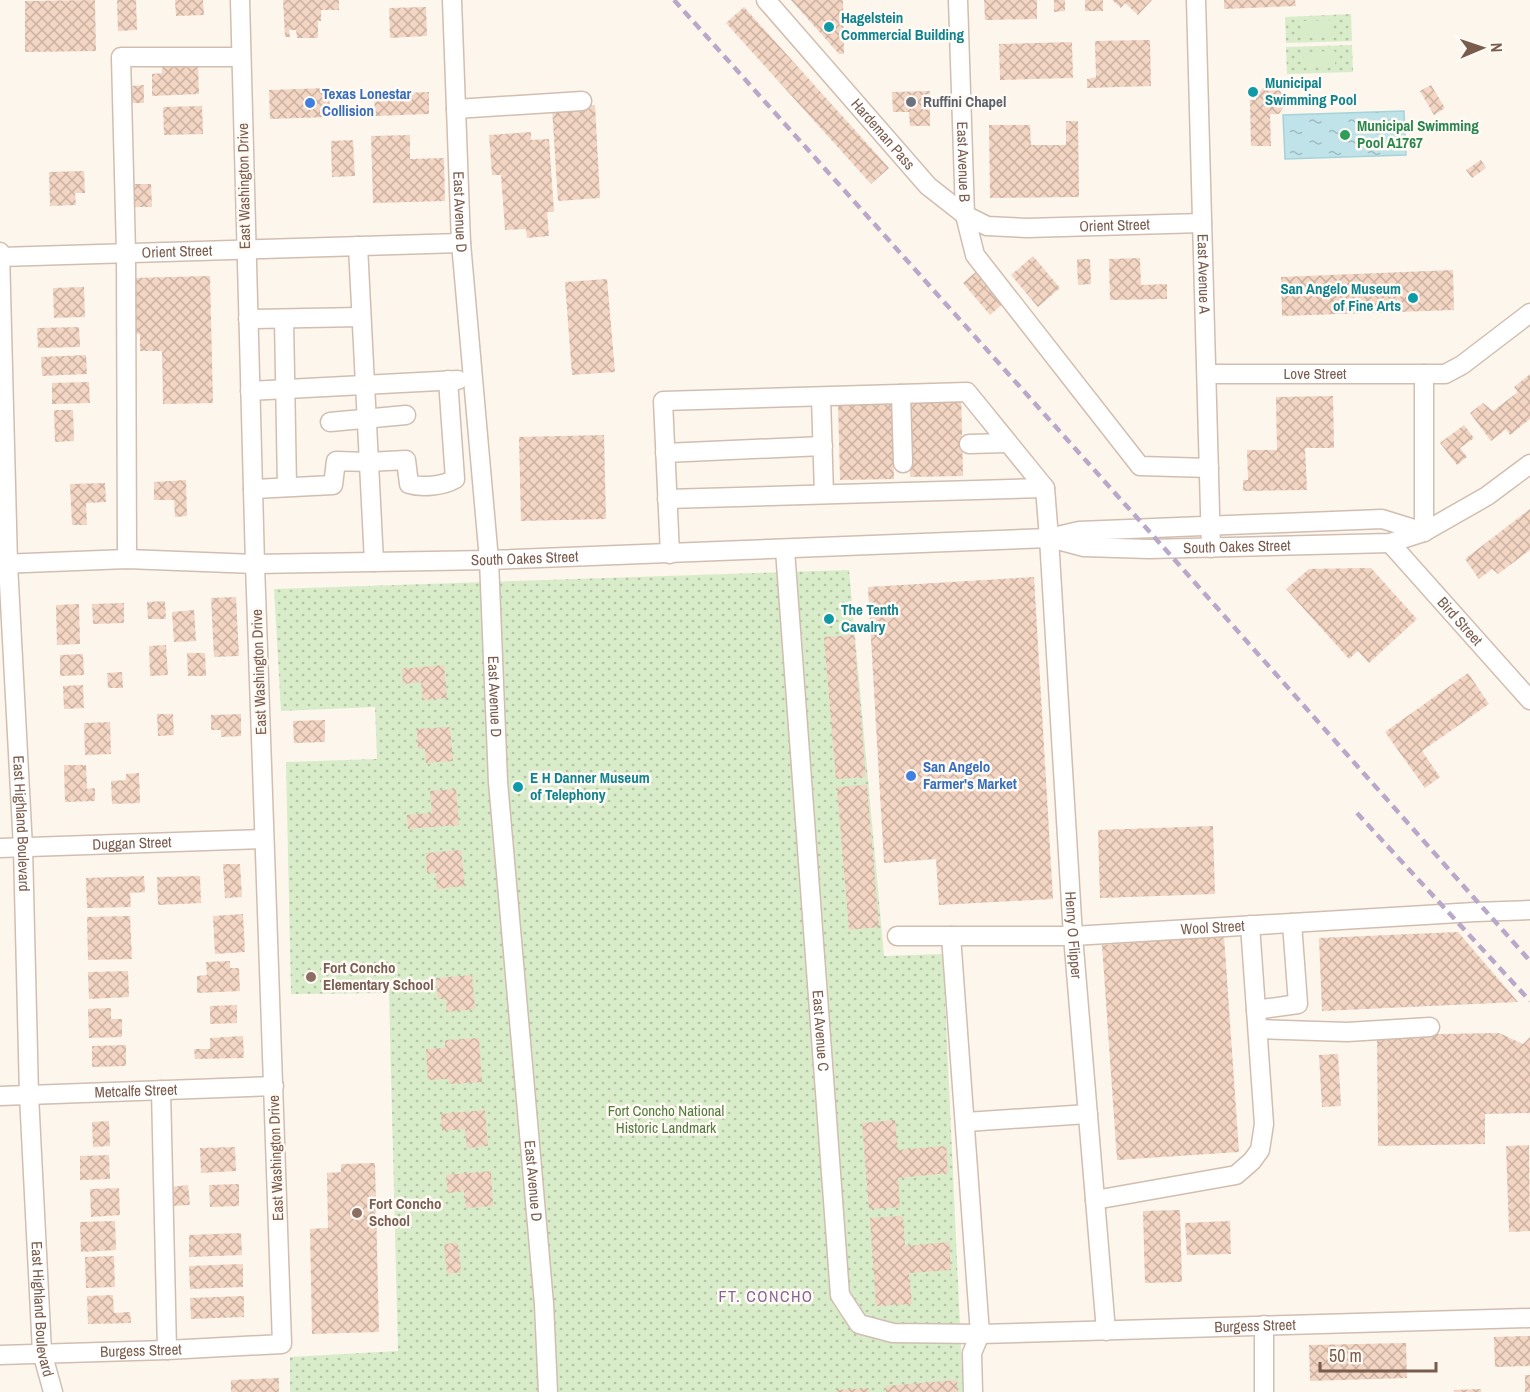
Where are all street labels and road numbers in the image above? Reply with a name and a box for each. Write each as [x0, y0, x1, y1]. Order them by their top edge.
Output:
street label: Hardeman Pass [846, 94, 920, 174]
street label: East Avenue B [952, 121, 976, 202]
street label: East Washington Drive [232, 123, 255, 249]
street label: East Avenue D [448, 171, 473, 253]
street label: Orient Street [1079, 213, 1151, 236]
street label: East Avenue A [1192, 234, 1216, 315]
street label: Orient Street [141, 240, 213, 263]
street label: Love Street [1284, 363, 1347, 384]
street label: South Oakes Street [1183, 534, 1291, 558]
street label: South Oakes Street [471, 545, 579, 570]
street label: Bird Street [1433, 592, 1488, 650]
street label: East Washington Drive [246, 609, 271, 735]
street label: East Avenue D [483, 655, 507, 738]
street label: East Highland Boulevard [8, 755, 35, 892]
street label: Duggan Street [92, 831, 173, 855]
street label: Henry O Flipper [1060, 891, 1088, 980]
street label: Wool Street [1180, 915, 1246, 940]
street label: East Avenue C [808, 989, 834, 1072]
street label: Metcalfe Street [94, 1079, 178, 1103]
street label: East Washington Drive [263, 1095, 288, 1221]
street label: East Avenue D [520, 1139, 548, 1222]
street label: East Highland Boulevard [26, 1241, 59, 1379]
street label: Burgess Street [1214, 1314, 1297, 1337]
street label: Burgess Street [100, 1338, 183, 1362]

